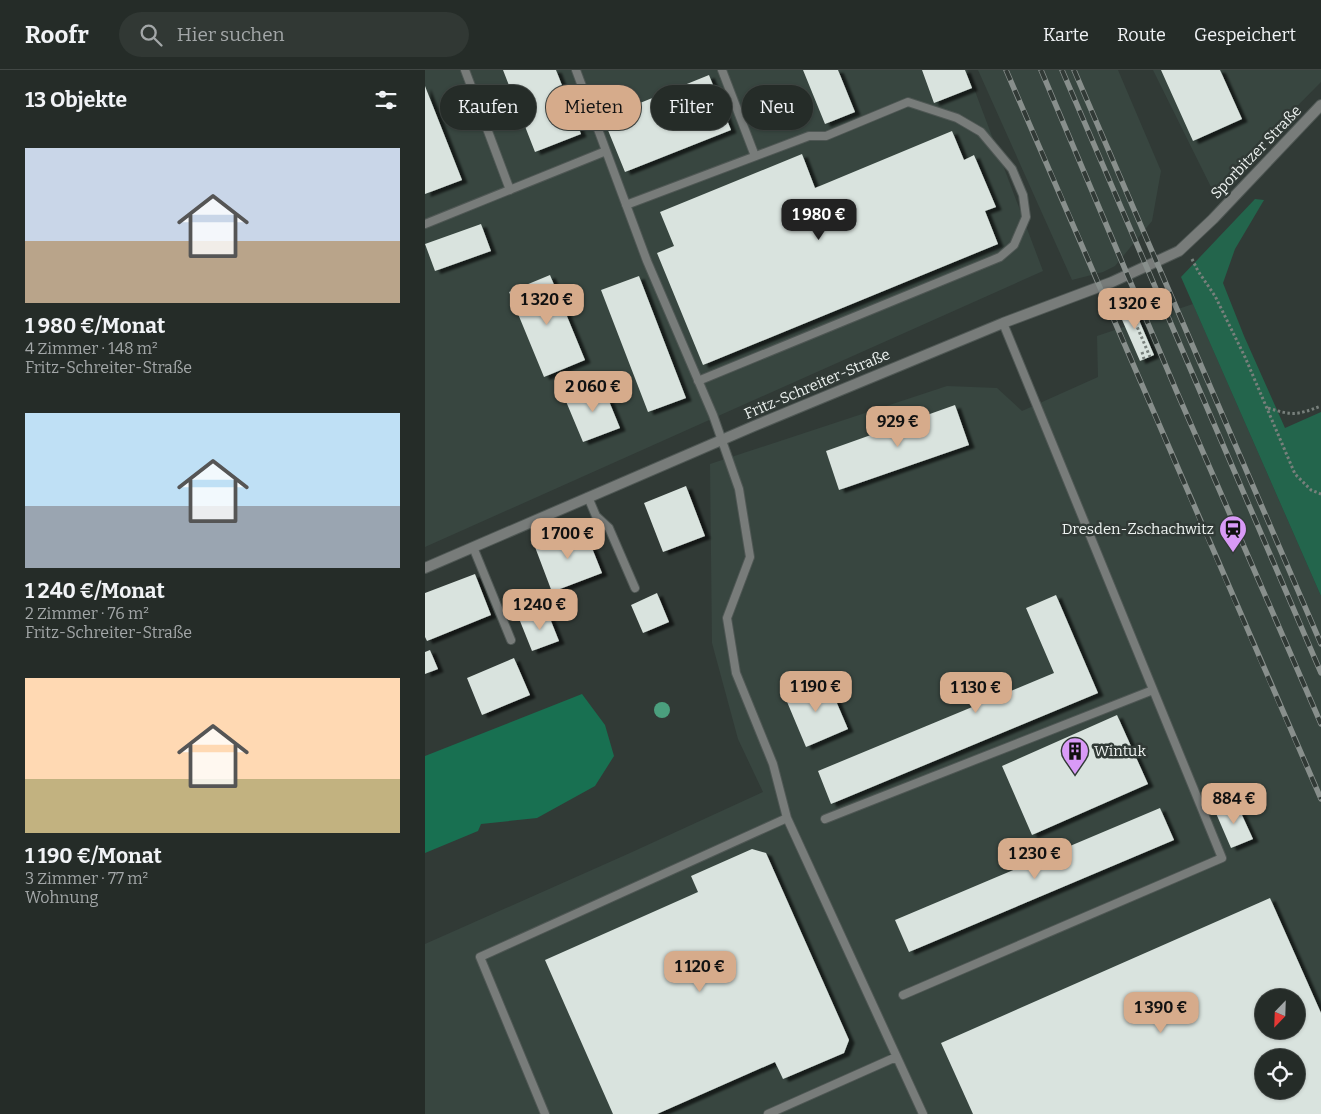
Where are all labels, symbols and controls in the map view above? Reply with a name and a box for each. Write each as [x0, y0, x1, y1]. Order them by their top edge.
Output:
search box [119, 12, 469, 57]
text: Roofr [25, 21, 89, 49]
icon: search [137, 21, 165, 49]
text: Hier suchen [177, 23, 285, 46]
text: Karte [1043, 24, 1089, 46]
text: Route [1117, 24, 1166, 46]
text: Gespeichert [1194, 24, 1296, 46]
chip: Kaufen [440, 85, 536, 130]
chip: Mieten [546, 85, 641, 130]
chip: Filter [651, 85, 732, 130]
chip: Neu [742, 85, 813, 130]
icon: filters [372, 86, 400, 114]
text: 13 Objekte [25, 87, 127, 113]
street label: Sporbitzer Straße [1207, 102, 1305, 202]
icon: home [168, 181, 258, 271]
pin: 1 980 € [773, 198, 865, 241]
text: 1 980 € [792, 205, 846, 224]
pin: 1 320 € [501, 284, 593, 326]
pin: 1 320 € [1089, 288, 1181, 330]
text: 1 320 € [521, 290, 573, 309]
text: 1 320 € [1109, 294, 1161, 313]
text: 1 980 €/Monat [25, 313, 165, 339]
text: 4 Zimmer · 148 m² [25, 339, 158, 358]
street label: Fritz-Schreiter-Straße [741, 345, 893, 423]
text: Fritz-Schreiter-Straße [25, 358, 192, 377]
pin: 2 060 € [547, 370, 639, 413]
text: 2 060 € [565, 377, 621, 396]
pin: 929 € [863, 406, 933, 448]
text: 929 € [877, 412, 919, 431]
icon: home [168, 446, 258, 536]
station icon: Dresden-Zschachwitz [1218, 514, 1248, 553]
pin: 1 700 € [522, 518, 614, 560]
place label: Dresden-Zschachwitz [1062, 520, 1214, 538]
text: 1 700 € [542, 524, 594, 543]
text: 1 240 €/Monat [25, 578, 165, 604]
pin: 1 240 € [494, 588, 586, 631]
text: 1 240 € [514, 595, 566, 614]
text: 2 Zimmer · 76 m² [25, 604, 149, 623]
text: Fritz-Schreiter-Straße [25, 623, 192, 642]
pin: 1 190 € [770, 670, 862, 713]
pin: 1 130 € [930, 672, 1022, 714]
text: 1 190 € [791, 677, 841, 696]
text: 1 130 € [951, 678, 1001, 697]
icon: home [168, 711, 258, 801]
building icon: Wintuk [1060, 736, 1090, 775]
place label: Wintuk [1094, 742, 1146, 760]
pin: 884 € [1199, 782, 1269, 825]
text: 884 € [1212, 789, 1256, 808]
pin: 1 230 € [989, 838, 1081, 880]
text: 1 190 €/Monat [25, 843, 162, 869]
text: 1 230 € [1009, 844, 1061, 863]
text: 3 Zimmer · 77 m² [25, 869, 148, 888]
text: Wohnung [25, 888, 98, 907]
pin: 1 120 € [654, 950, 746, 993]
text: 1 120 € [675, 957, 725, 976]
north arrow [1255, 989, 1305, 1039]
map controls [1255, 989, 1305, 1099]
pin: 1 390 € [1115, 992, 1207, 1034]
text: 1 390 € [1135, 998, 1187, 1017]
button: locate [1255, 1049, 1305, 1099]

